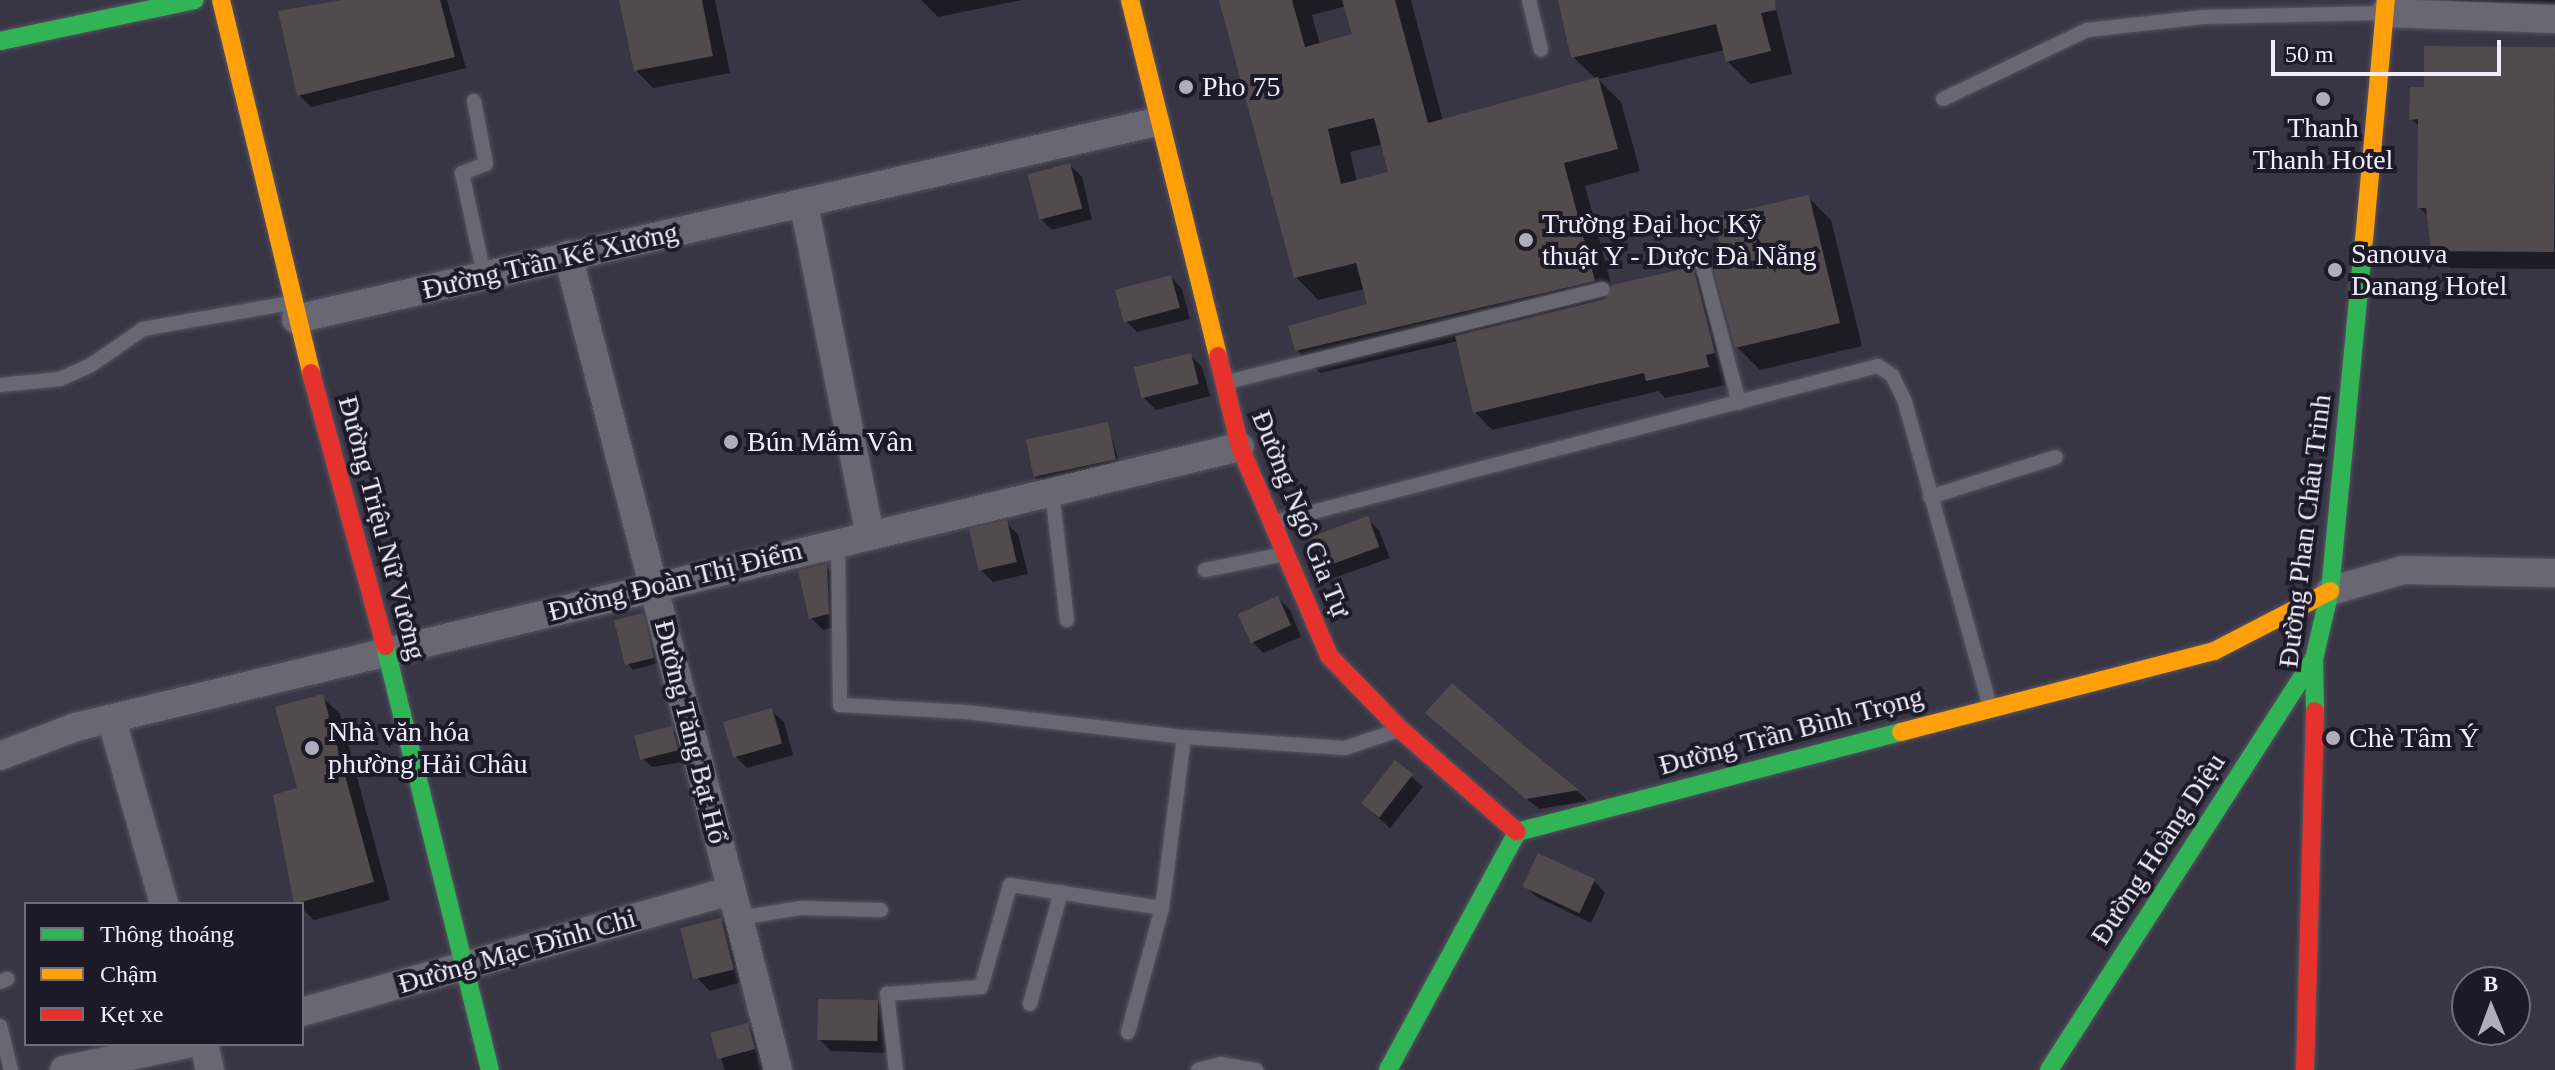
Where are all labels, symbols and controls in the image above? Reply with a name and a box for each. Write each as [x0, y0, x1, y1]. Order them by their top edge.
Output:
scale bar [2275, 24, 2505, 74]
text: 50 m [2285, 41, 2334, 67]
place label: Pho 75 [1202, 70, 1281, 104]
marker: Pho 75 [1177, 78, 1195, 96]
marker: Thanh Thanh Hotel [2314, 90, 2332, 108]
place label: Thanh Thanh Hotel [2253, 111, 2393, 177]
place label: Trường Đại học Kỹ thuật Y - Dược Đà Nẵng [1542, 207, 1818, 273]
street label: Đường Trần Kế Xương [419, 215, 681, 307]
marker: Trường Đại học Kỹ thuật Y - Dược Đà Nẵng [1517, 231, 1535, 249]
place label: Sanouva Danang Hotel [2351, 237, 2507, 303]
marker: Sanouva Danang Hotel [2326, 261, 2344, 279]
street label: Đường Triệu Nữ Vương [331, 392, 433, 664]
street label: Đường Phan Châu Trinh [2272, 392, 2338, 670]
street label: Đường Ngô Gia Tự [1244, 406, 1358, 622]
place label: Bún Mắm Vân [747, 425, 913, 459]
marker: Bún Mắm Vân [722, 433, 740, 451]
street label: Đường Đoàn Thị Điểm [544, 533, 806, 629]
street label: Đường Tăng Bạt Hổ [647, 616, 735, 848]
street label: Đường Trần Bình Trọng [1655, 679, 1927, 783]
place label: Nhà văn hóa phường Hải Châu [328, 715, 528, 781]
place label: Chè Tâm Ý [2349, 721, 2480, 755]
marker: Chè Tâm Ý [2324, 729, 2342, 747]
marker: Nhà văn hóa phường Hải Châu [303, 739, 321, 757]
street label: Đường Hoàng Diệu [2084, 747, 2232, 951]
street label: Đường Mạc Đĩnh Chi [394, 901, 640, 1001]
legend [24, 902, 304, 1046]
text: Thông thoáng [100, 921, 234, 947]
text: Chậm [100, 961, 157, 987]
north arrow [2451, 966, 2531, 1046]
text: B [2483, 971, 2498, 996]
text: Kẹt xe [100, 1001, 163, 1027]

